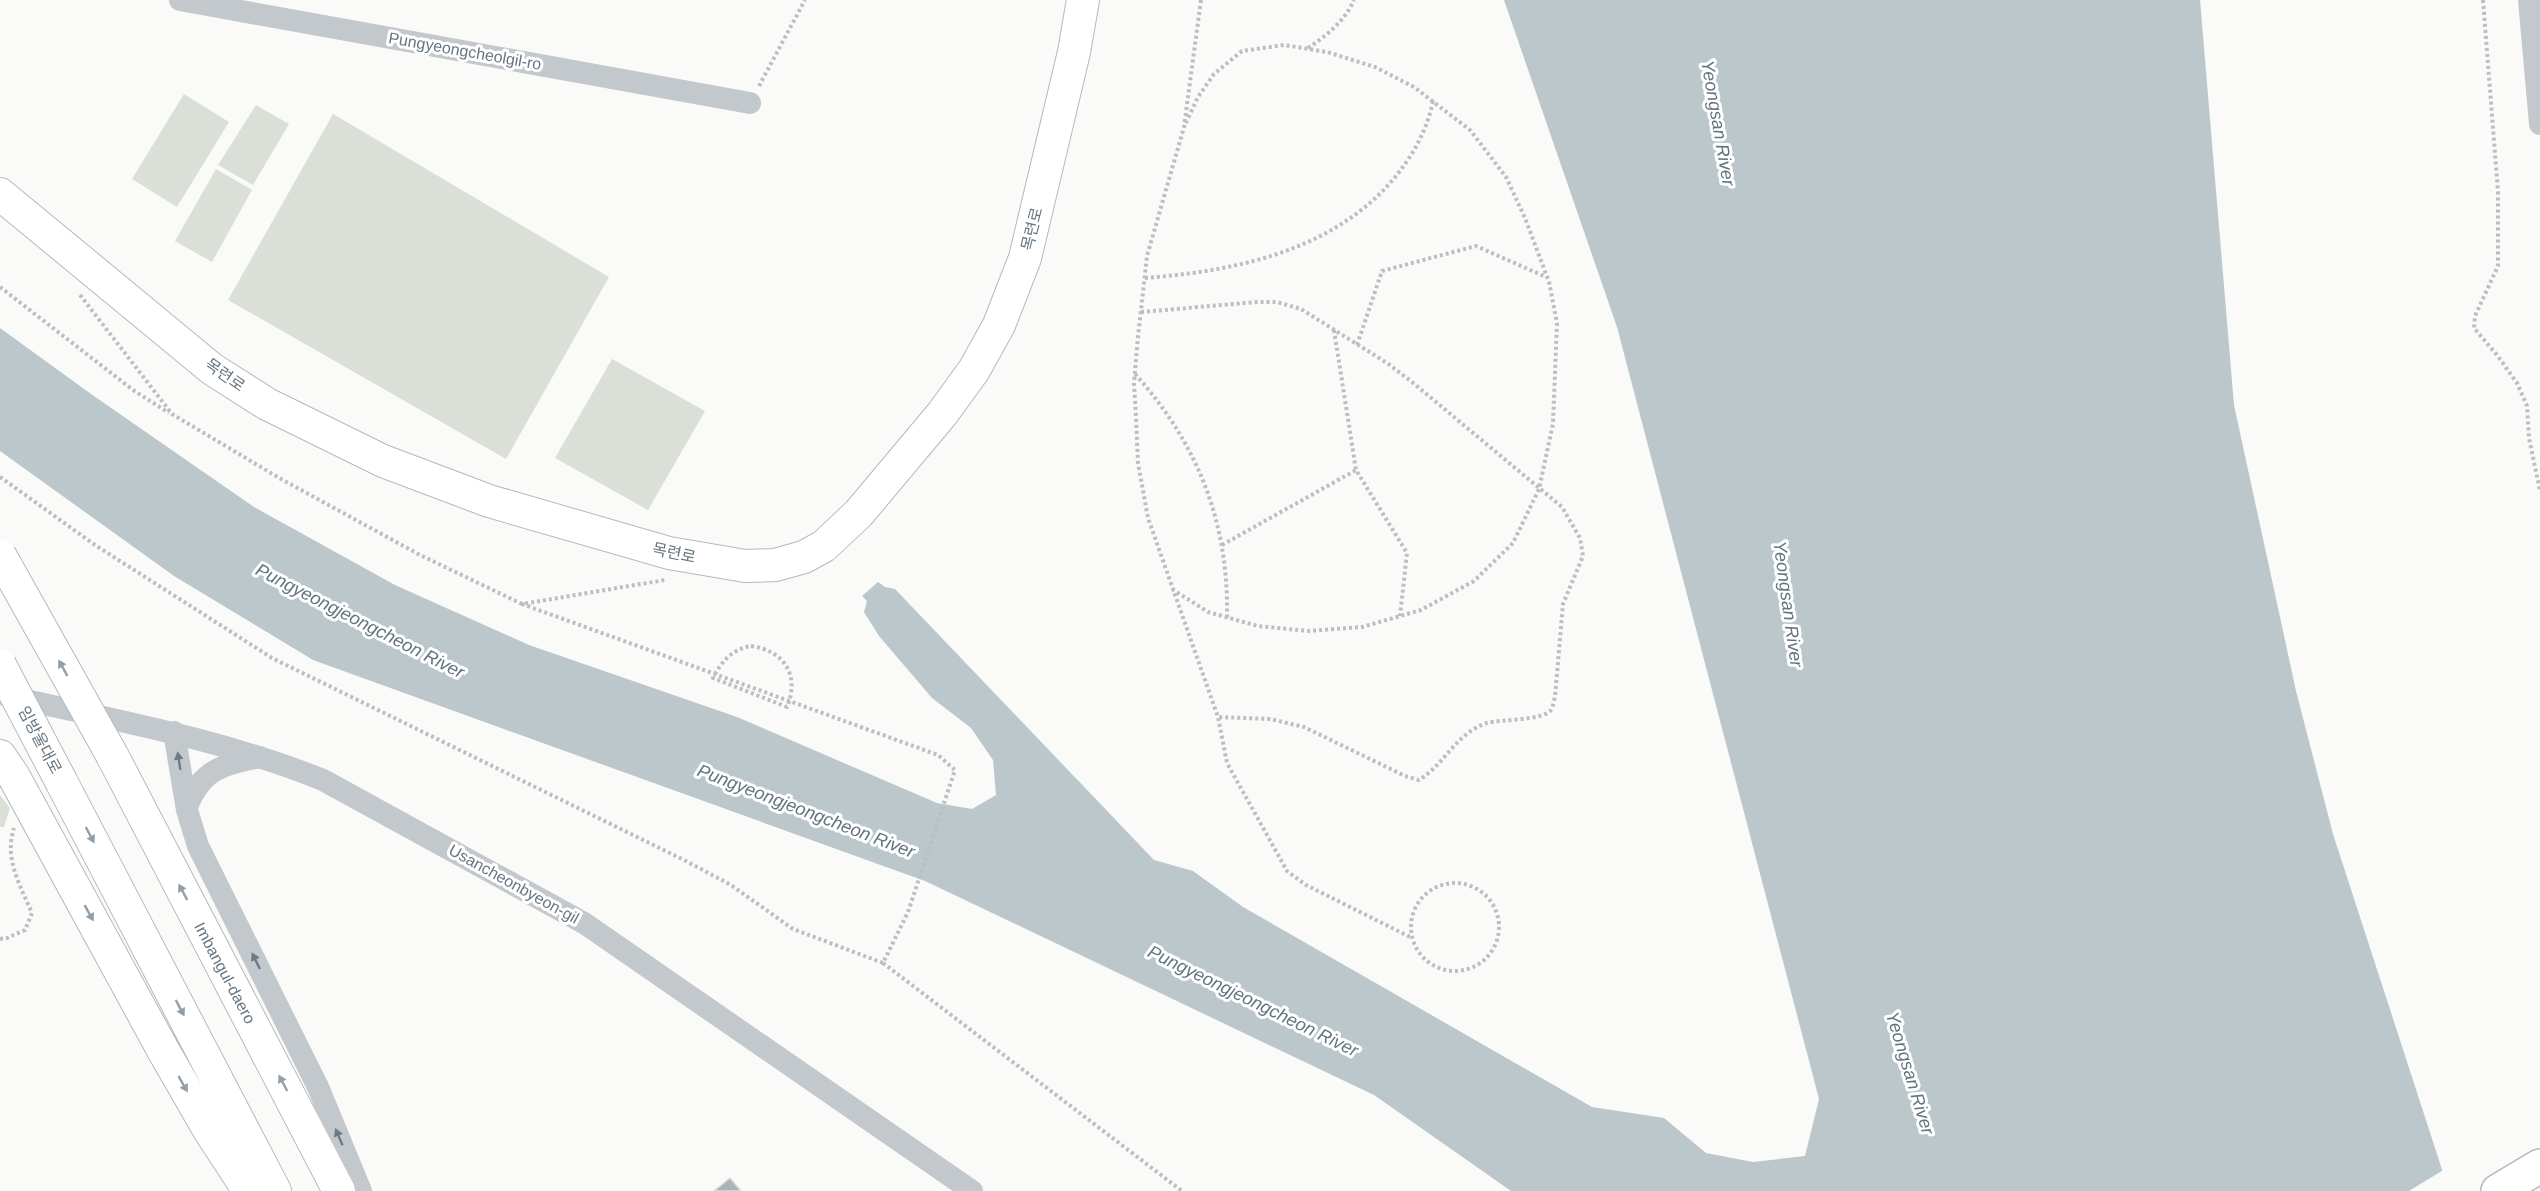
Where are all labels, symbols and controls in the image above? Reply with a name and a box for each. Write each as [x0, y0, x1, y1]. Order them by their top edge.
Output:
street label: Pungyeongcheolgil-ro [387, 29, 543, 73]
water label: Yeongsan River [1697, 59, 1739, 188]
street label: 목련로 [1018, 205, 1046, 252]
street label: 목련로 [202, 355, 248, 395]
street label: 목련로 [651, 540, 698, 566]
water label: Yeongsan River [1769, 540, 1807, 669]
water label: Pungyeongjeongcheon River [252, 560, 468, 683]
one-way arrow [58, 659, 68, 676]
street label: 임방울대로 [15, 704, 65, 777]
one-way arrow [174, 751, 183, 770]
water label: Pungyeongjeongcheon River [695, 760, 918, 862]
one-way arrow [85, 827, 94, 844]
street label: Usancheonbyeon-gil [446, 841, 582, 927]
one-way arrow [178, 883, 188, 900]
one-way arrow [84, 905, 94, 922]
street label: Imbangul-daero [191, 920, 259, 1027]
water label: Pungyeongjeongcheon River [1145, 941, 1362, 1061]
one-way arrow [251, 952, 261, 969]
one-way arrow [175, 1000, 184, 1017]
water label: Yeongsan River [1882, 1009, 1938, 1138]
one-way arrow [278, 1075, 287, 1092]
one-way arrow [177, 1076, 188, 1092]
one-way arrow [334, 1128, 343, 1146]

